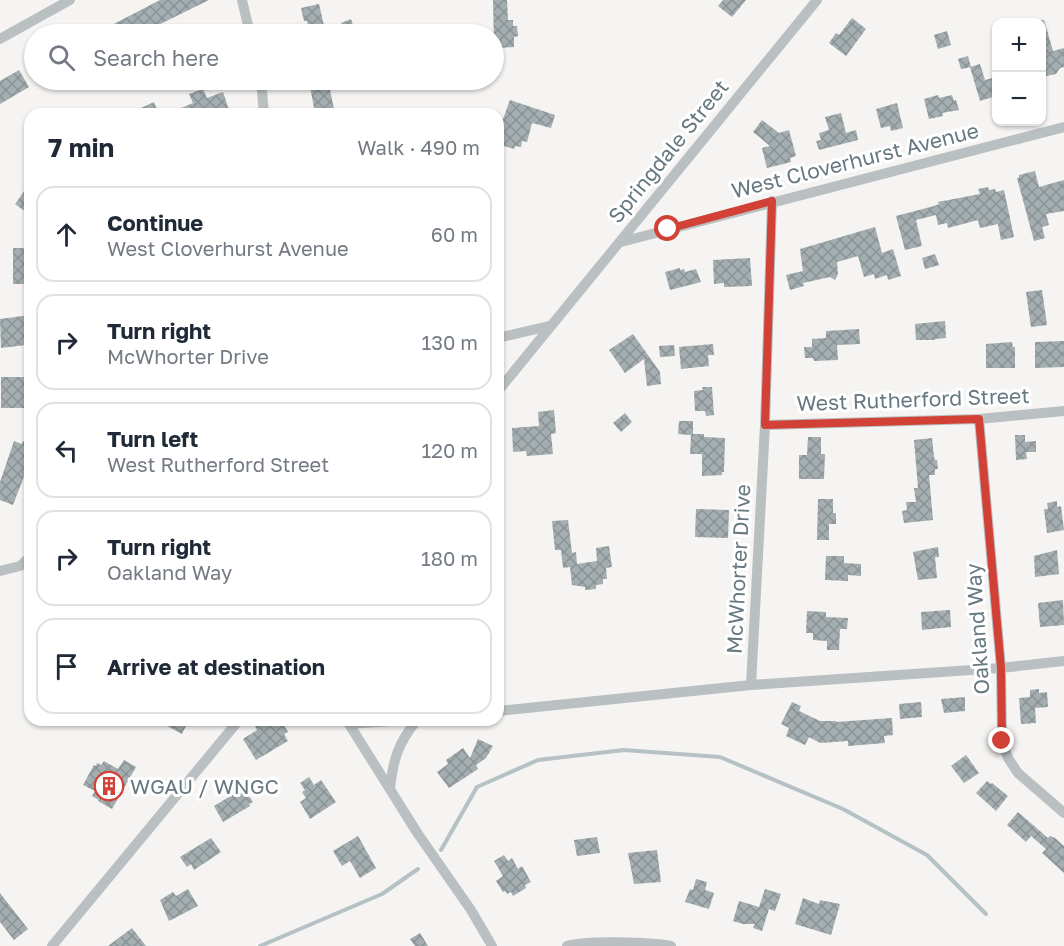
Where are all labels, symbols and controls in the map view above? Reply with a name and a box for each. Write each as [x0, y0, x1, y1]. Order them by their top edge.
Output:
map controls [992, 18, 1046, 126]
button: + [992, 18, 1046, 72]
search box [24, 24, 504, 90]
icon: search [45, 41, 78, 74]
text: Search here [93, 44, 219, 71]
button: − [992, 72, 1046, 126]
street label: Springdale Street [602, 74, 734, 228]
street label: West Cloverhurst Avenue [729, 117, 981, 203]
text: 7 min [48, 132, 114, 163]
text: Walk · 490 m [357, 135, 480, 159]
text: Continue [107, 209, 203, 236]
route start [654, 215, 680, 241]
icon: ahead [50, 218, 83, 251]
text: 60 m [431, 222, 478, 246]
text: West Cloverhurst Avenue [107, 236, 349, 260]
text: Turn right [107, 317, 211, 344]
icon: right [50, 326, 83, 359]
text: 130 m [422, 330, 478, 354]
text: McWhorter Drive [107, 344, 269, 368]
street label: West Rutherford Street [796, 382, 1030, 416]
text: Turn left [107, 425, 198, 452]
icon: left [50, 434, 83, 467]
text: 120 m [422, 438, 478, 462]
text: West Rutherford Street [107, 452, 329, 476]
street label: McWhorter Drive [721, 484, 755, 654]
text: Turn right [107, 533, 211, 560]
icon: right [50, 542, 83, 575]
text: 180 m [421, 546, 478, 570]
text: Oakland Way [107, 560, 232, 584]
street label: Oakland Way [959, 562, 995, 695]
icon: arrive [50, 650, 83, 683]
text: Arrive at destination [107, 653, 325, 680]
route end [988, 727, 1014, 753]
building icon: WGAU / WNGC [93, 770, 125, 802]
place label: WGAU / WNGC [130, 773, 279, 799]

